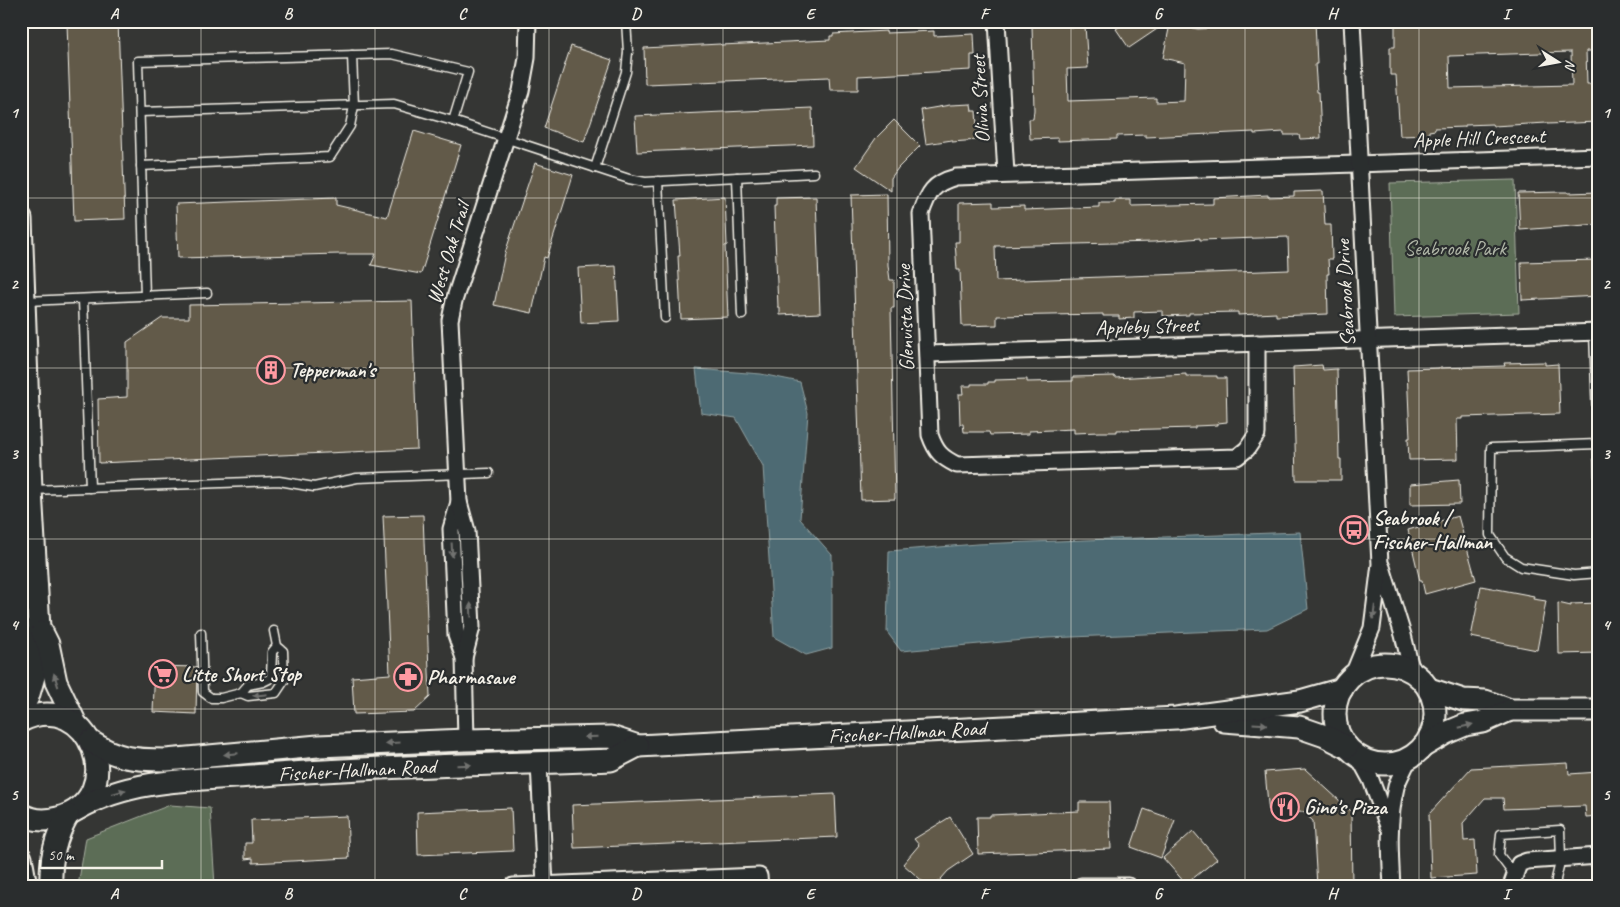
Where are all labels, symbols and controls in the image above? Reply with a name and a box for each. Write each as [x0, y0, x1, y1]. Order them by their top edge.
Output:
text: A [110, 4, 120, 24]
text: B [284, 4, 294, 24]
text: C [458, 4, 468, 24]
text: D [631, 4, 642, 24]
text: E [806, 4, 817, 24]
text: F [980, 4, 991, 24]
text: G [1154, 4, 1164, 24]
text: H [1327, 4, 1339, 24]
text: I [1503, 4, 1513, 24]
north arrow [1532, 38, 1582, 88]
street label: Olivia Street [965, 52, 995, 144]
text: N [1561, 59, 1579, 73]
text: 1 [10, 103, 19, 123]
text: 1 [1602, 103, 1611, 123]
street label: Apple Hill Crescent [1413, 123, 1547, 153]
street label: West Oak Trail [420, 196, 477, 307]
park label: Seabrook Park [1404, 235, 1507, 261]
street label: Seabrook Drive [1329, 238, 1361, 347]
street label: Glenvista Drive [890, 263, 920, 372]
text: 2 [10, 274, 19, 294]
text: 2 [1602, 274, 1611, 294]
street label: Appleby Street [1095, 311, 1201, 341]
building icon: Tepperman's [256, 355, 286, 385]
place label: Tepperman's [290, 357, 378, 383]
text: 3 [10, 444, 19, 464]
text: 3 [1602, 444, 1611, 464]
place label: Seabrook / Fischer-Hallman [1373, 505, 1494, 555]
bus stop icon: Seabrook / Fischer-Hallman [1339, 515, 1369, 545]
one-way arrow [448, 542, 456, 558]
one-way arrow [467, 602, 475, 618]
one-way arrow [1370, 604, 1378, 620]
text: 4 [10, 615, 19, 635]
text: 4 [1602, 615, 1611, 635]
supermarket icon: Litte Short Stop [148, 659, 178, 689]
place label: Litte Short Stop [182, 661, 303, 687]
pharmacy icon: Pharmasave [393, 662, 423, 692]
place label: Pharmasave [427, 664, 517, 690]
one-way arrow [52, 672, 59, 687]
one-way arrow [252, 691, 268, 699]
street label: Fischer-Hallman Road [828, 715, 990, 749]
one-way arrow [1252, 720, 1268, 728]
one-way arrow [1459, 722, 1474, 730]
one-way arrow [582, 733, 598, 741]
one-way arrow [385, 739, 401, 747]
one-way arrow [223, 750, 239, 758]
street label: Fischer-Hallman Road [278, 753, 440, 787]
one-way arrow [456, 761, 472, 769]
text: 5 [11, 785, 20, 805]
text: 5 [1603, 785, 1612, 805]
one-way arrow [112, 787, 127, 795]
restaurant icon: Gino's Pizza [1270, 792, 1300, 822]
place label: Gino's Pizza [1304, 794, 1388, 820]
scale bar [40, 837, 162, 869]
text: 50 m [48, 846, 75, 865]
text: A [110, 884, 120, 904]
text: B [284, 884, 294, 904]
text: C [458, 884, 468, 904]
text: D [631, 884, 642, 904]
text: E [806, 884, 817, 904]
text: F [980, 884, 991, 904]
text: G [1154, 884, 1164, 904]
text: H [1327, 884, 1339, 904]
text: I [1503, 884, 1513, 904]

